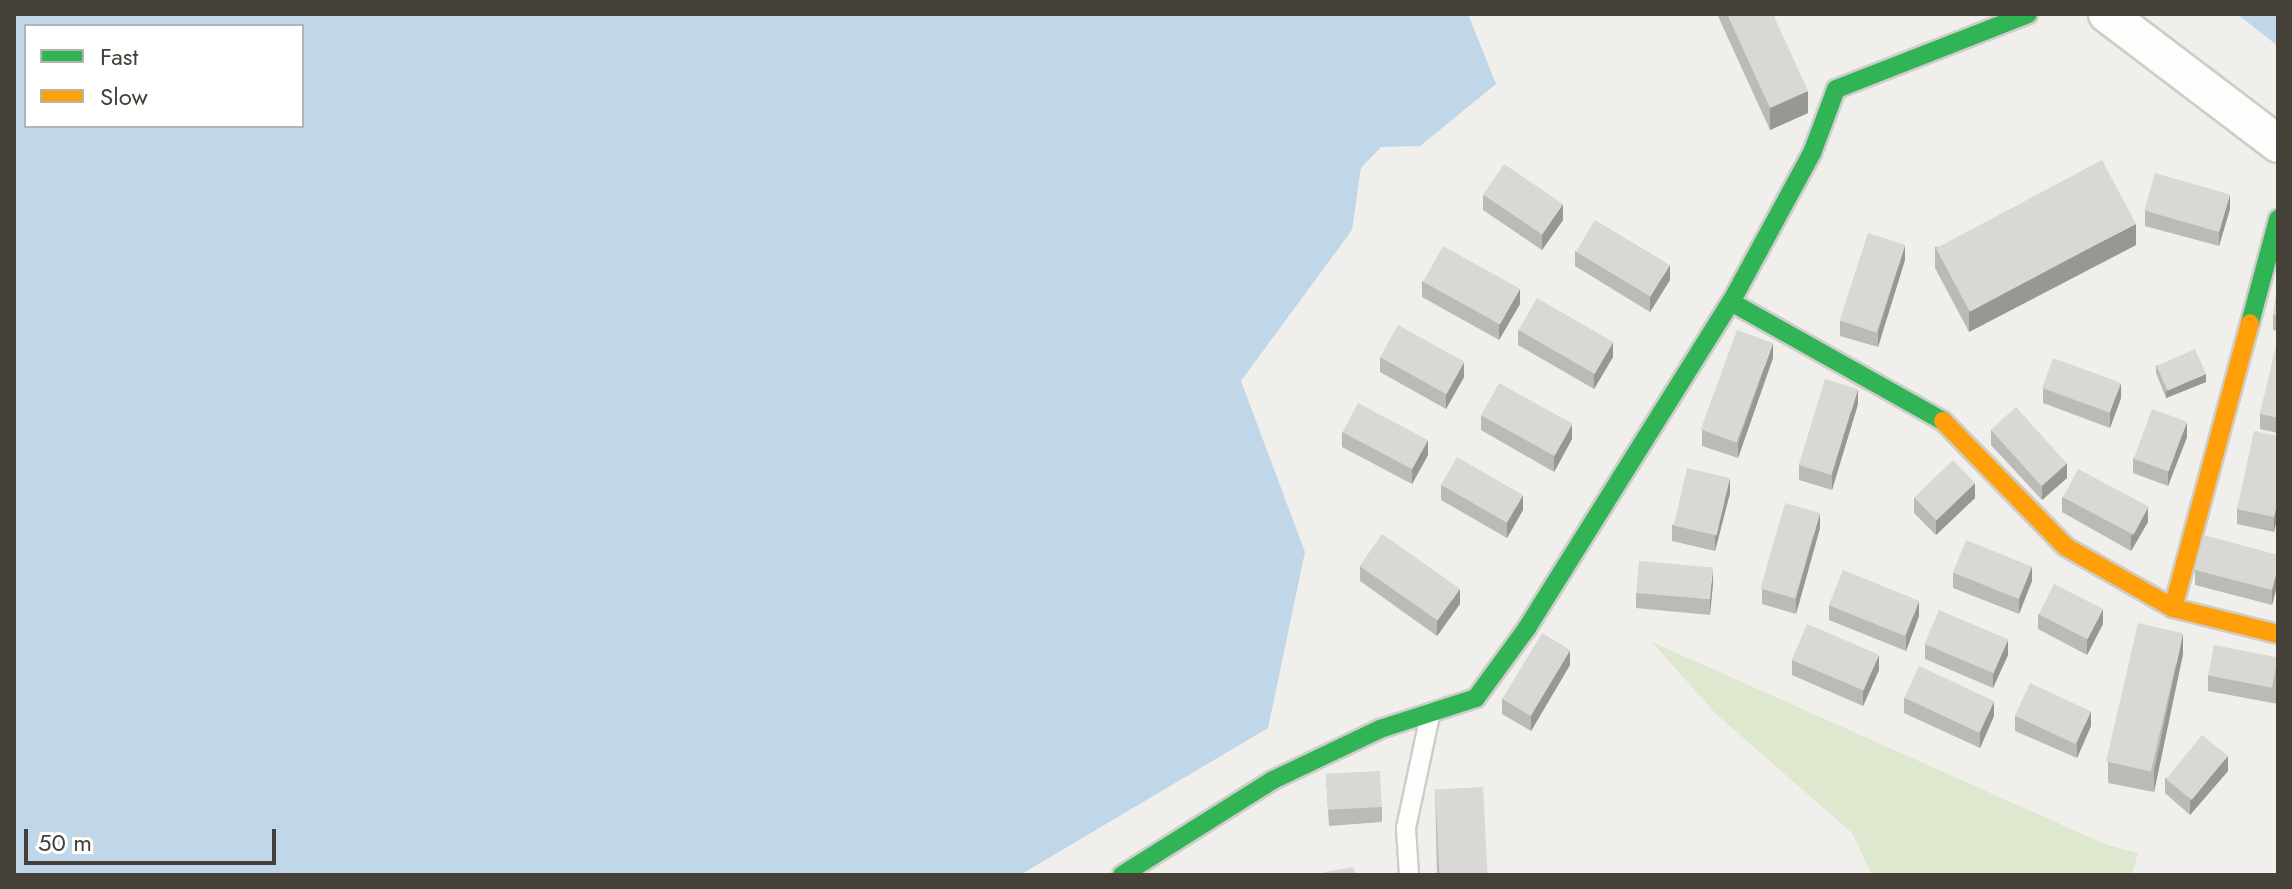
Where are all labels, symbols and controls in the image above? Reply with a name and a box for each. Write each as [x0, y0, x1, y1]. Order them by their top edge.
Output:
legend [24, 24, 304, 128]
text: Fast [100, 39, 138, 74]
text: Slow [100, 79, 148, 114]
scale bar [28, 813, 280, 863]
text: 50 m [38, 825, 92, 860]

